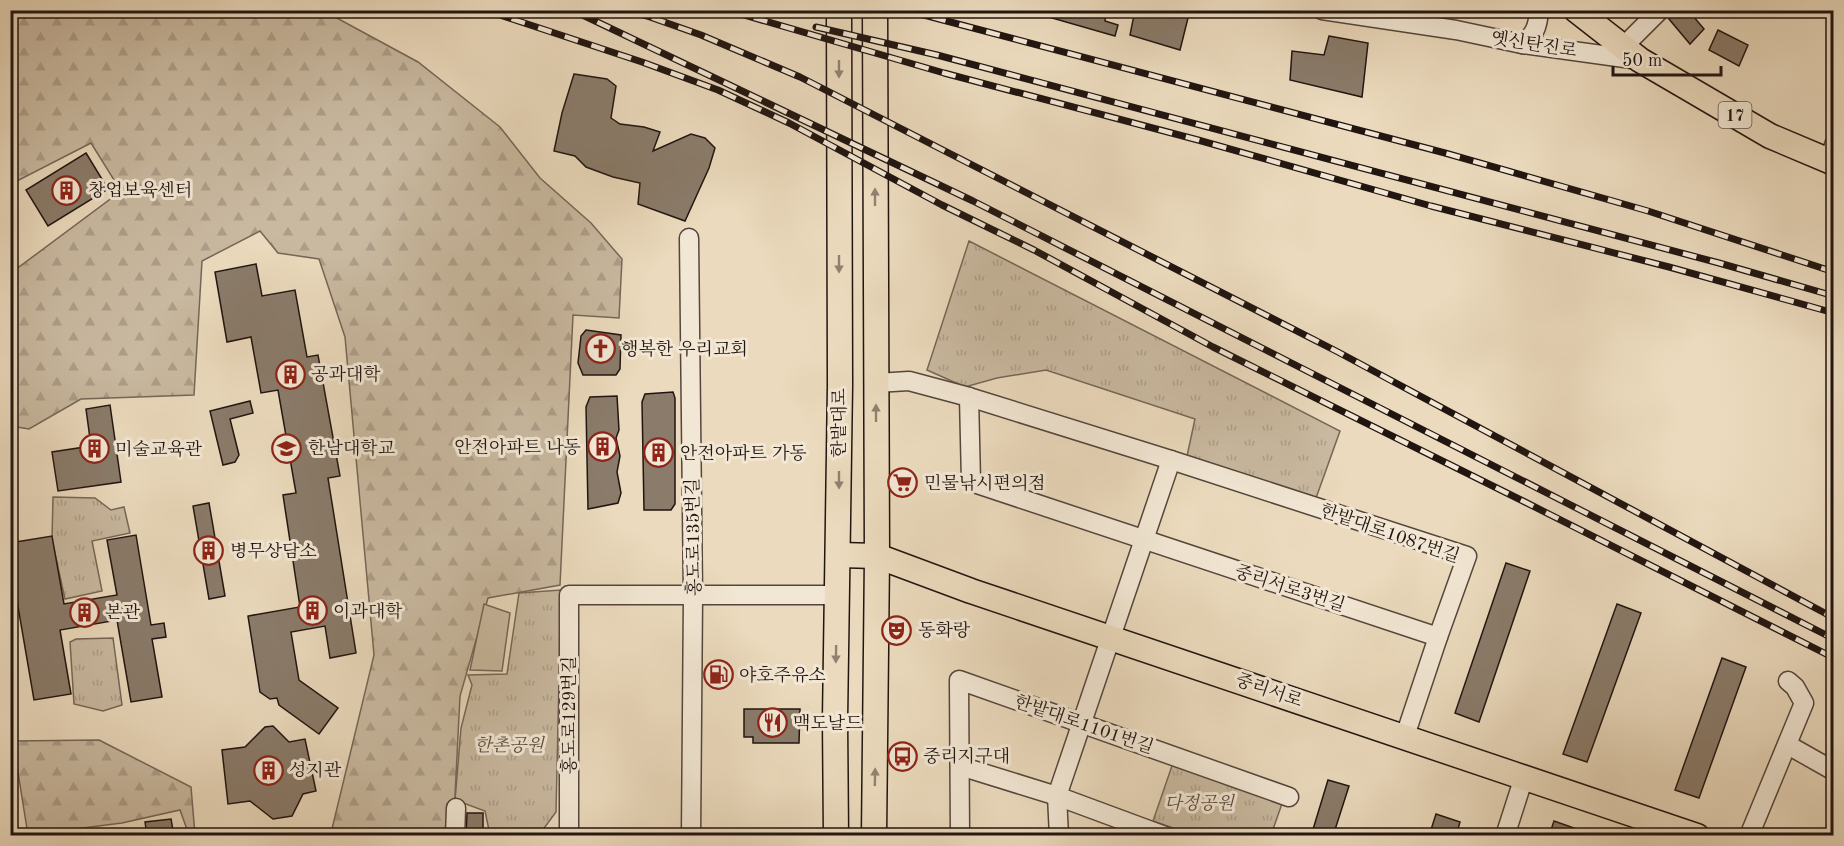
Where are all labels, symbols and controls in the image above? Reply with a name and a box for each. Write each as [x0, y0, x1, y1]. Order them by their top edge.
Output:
street label: 옛신탄진로 [1489, 28, 1578, 61]
scale bar [1613, 39, 1721, 77]
text: 50 m [1622, 52, 1662, 70]
one-way arrow [834, 59, 844, 78]
road number: 17 [1718, 102, 1752, 128]
building icon: 창업보육센터 [51, 174, 83, 206]
place label: 창업보육센터 [88, 181, 192, 200]
one-way arrow [870, 188, 880, 207]
one-way arrow [834, 254, 844, 273]
church icon: 행복한 우리교회 [584, 333, 616, 365]
place label: 행복한 우리교회 [621, 339, 748, 359]
building icon: 공과대학 [274, 358, 306, 390]
place label: 공과대학 [311, 365, 381, 384]
street label: 한밭대로 [830, 388, 849, 458]
one-way arrow [871, 404, 881, 423]
building icon: 안전아파트 나동 [586, 431, 618, 463]
school or university icon: 한남대학교 [271, 432, 303, 464]
building icon: 미술교육관 [78, 433, 110, 465]
building icon: 안전아파트 가동 [643, 437, 675, 469]
place label: 안전아파트 나동 [454, 438, 581, 457]
place label: 한남대학교 [308, 439, 396, 458]
place label: 미술교육관 [115, 440, 203, 459]
place label: 안전아파트 가동 [680, 444, 807, 463]
supermarket icon: 민물낚시편의점 [887, 467, 919, 499]
one-way arrow [834, 470, 844, 489]
place label: 민물낚시편의점 [924, 474, 1046, 493]
street label: 홍도로135번길 [682, 478, 704, 596]
street label: 한밭대로1087번길 [1318, 501, 1462, 566]
building icon: 병무상담소 [193, 535, 225, 567]
place label: 병무상담소 [230, 542, 317, 561]
street label: 중리서로3번길 [1232, 562, 1347, 615]
building icon: 이과대학 [296, 595, 328, 627]
building icon: 본관 [68, 596, 100, 628]
place label: 본관 [105, 602, 140, 622]
place label: 이과대학 [333, 602, 403, 621]
theatre icon: 동화랑 [881, 614, 913, 646]
place label: 동화랑 [918, 621, 971, 640]
one-way arrow [831, 644, 841, 663]
street label: 홍도로129번길 [559, 656, 579, 774]
fuel station icon: 야호주유소 [702, 659, 734, 691]
place label: 야호주유소 [739, 665, 826, 685]
street label: 중리서로 [1233, 670, 1305, 711]
street label: 한밭대로1101번길 [1012, 692, 1156, 757]
restaurant icon: 맥도날드 [756, 707, 788, 739]
place label: 맥도날드 [793, 714, 863, 733]
park label: 한촌공원 [474, 735, 545, 755]
bus stop icon: 중리지구대 [886, 740, 918, 772]
place label: 중리지구대 [923, 747, 1010, 766]
building icon: 성지관 [252, 754, 284, 786]
place label: 성지관 [289, 761, 342, 780]
one-way arrow [870, 768, 880, 787]
park label: 다정공원 [1164, 793, 1235, 813]

